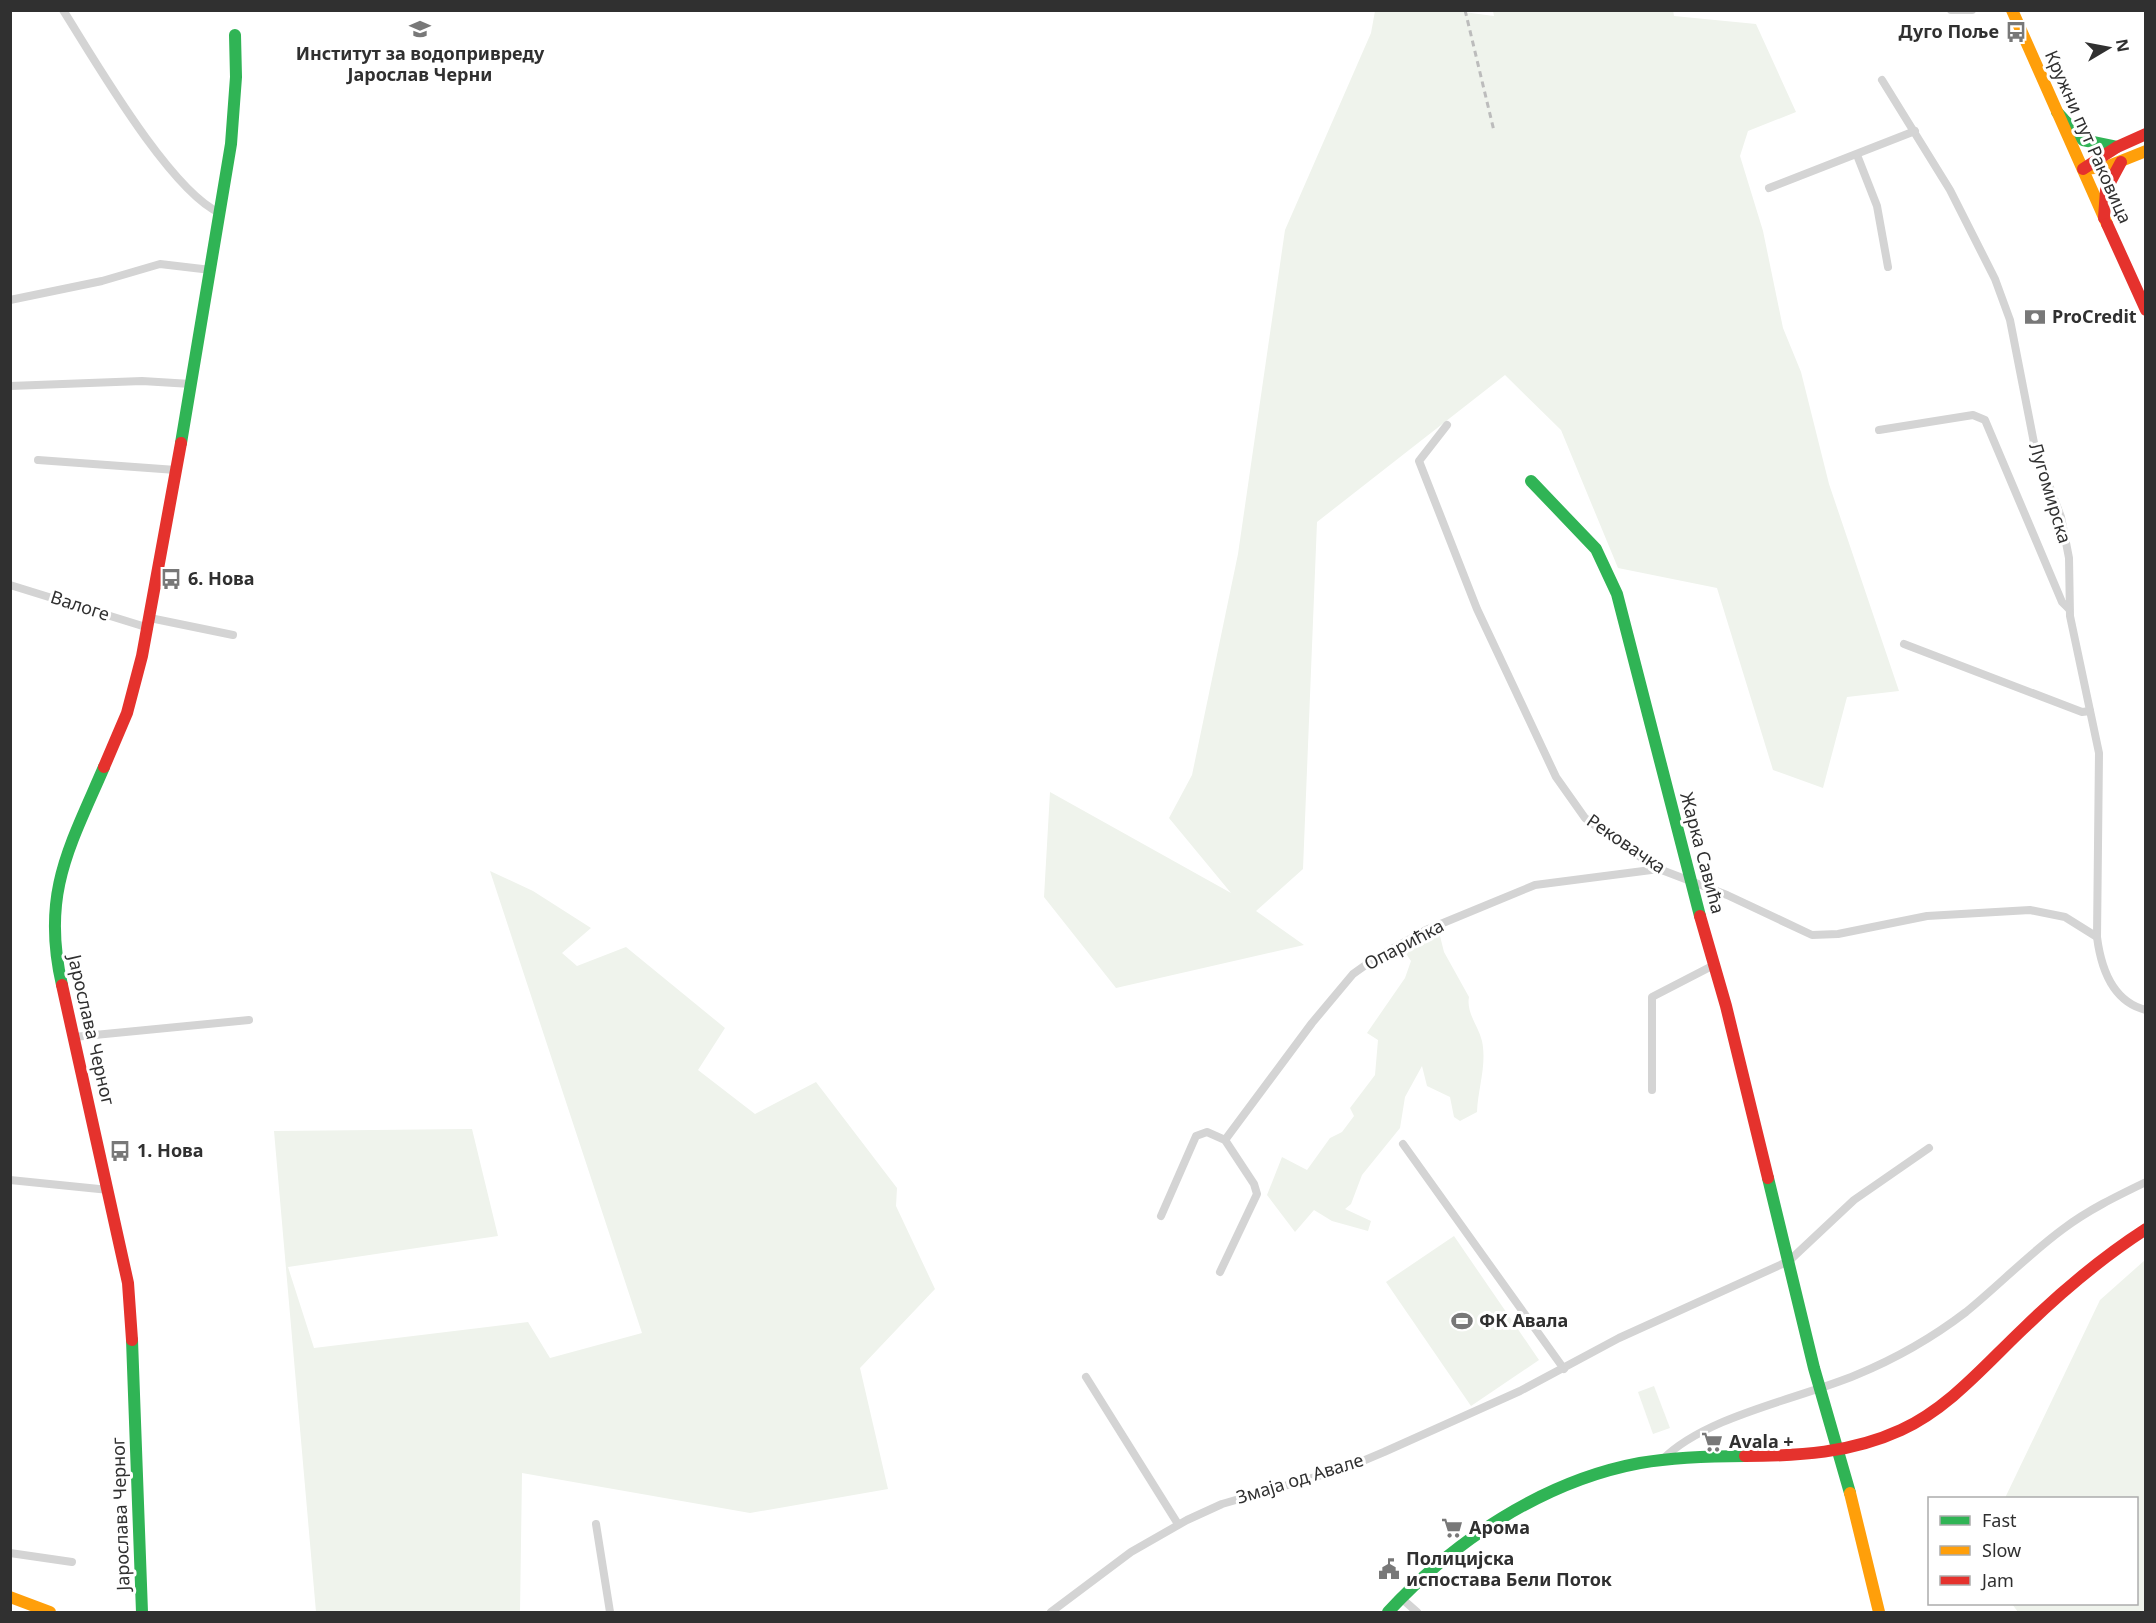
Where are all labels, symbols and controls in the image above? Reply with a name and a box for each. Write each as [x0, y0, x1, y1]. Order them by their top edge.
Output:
school or university icon: Институт за водопривреду Јарослав Черни [408, 17, 432, 41]
north arrow [2078, 18, 2138, 78]
place label: Дуго Поље [1898, 19, 1999, 43]
bus stop icon: Дуго Поље [2004, 20, 2028, 44]
text: N [2111, 37, 2135, 54]
place label: Институт за водопривреду Јарослав Черни [296, 41, 545, 86]
street label: Кружни пут Раковица [2040, 46, 2138, 227]
place label: ProCredit [2052, 304, 2137, 328]
bank icon: ProCredit [2023, 305, 2047, 329]
street label: Лугомирска [2024, 439, 2078, 546]
place label: 6. Нова [188, 566, 255, 590]
bus stop icon: 6. Нова [159, 567, 183, 591]
street label: Валоге [48, 584, 113, 626]
street label: Жарка Савића [1675, 789, 1731, 916]
street label: Рековачка [1582, 808, 1671, 878]
street label: Опарићка [1359, 913, 1448, 975]
street label: Јарослава Черног [63, 950, 121, 1107]
place label: 1. Нова [137, 1138, 204, 1162]
bus stop icon: 1. Нова [108, 1139, 132, 1163]
place label: ФК Авала [1479, 1308, 1568, 1332]
sports icon: ФК Авала [1450, 1309, 1474, 1333]
place label: Avala + [1729, 1429, 1794, 1453]
supermarket icon: Avala + [1700, 1430, 1724, 1454]
street label: Јарослава Черног [105, 1437, 135, 1593]
street label: Змаја од Авале [1233, 1447, 1366, 1509]
legend [1928, 1497, 2138, 1605]
text: Fast [1982, 1508, 2017, 1532]
place label: Арома [1469, 1515, 1530, 1539]
supermarket icon: Арома [1440, 1516, 1464, 1540]
text: Slow [1982, 1538, 2021, 1562]
place label: Полицијска испостава Бели Поток [1406, 1546, 1612, 1591]
public building icon: Полицијска испостава Бели Поток [1377, 1557, 1401, 1581]
text: Jam [1980, 1568, 2014, 1592]

